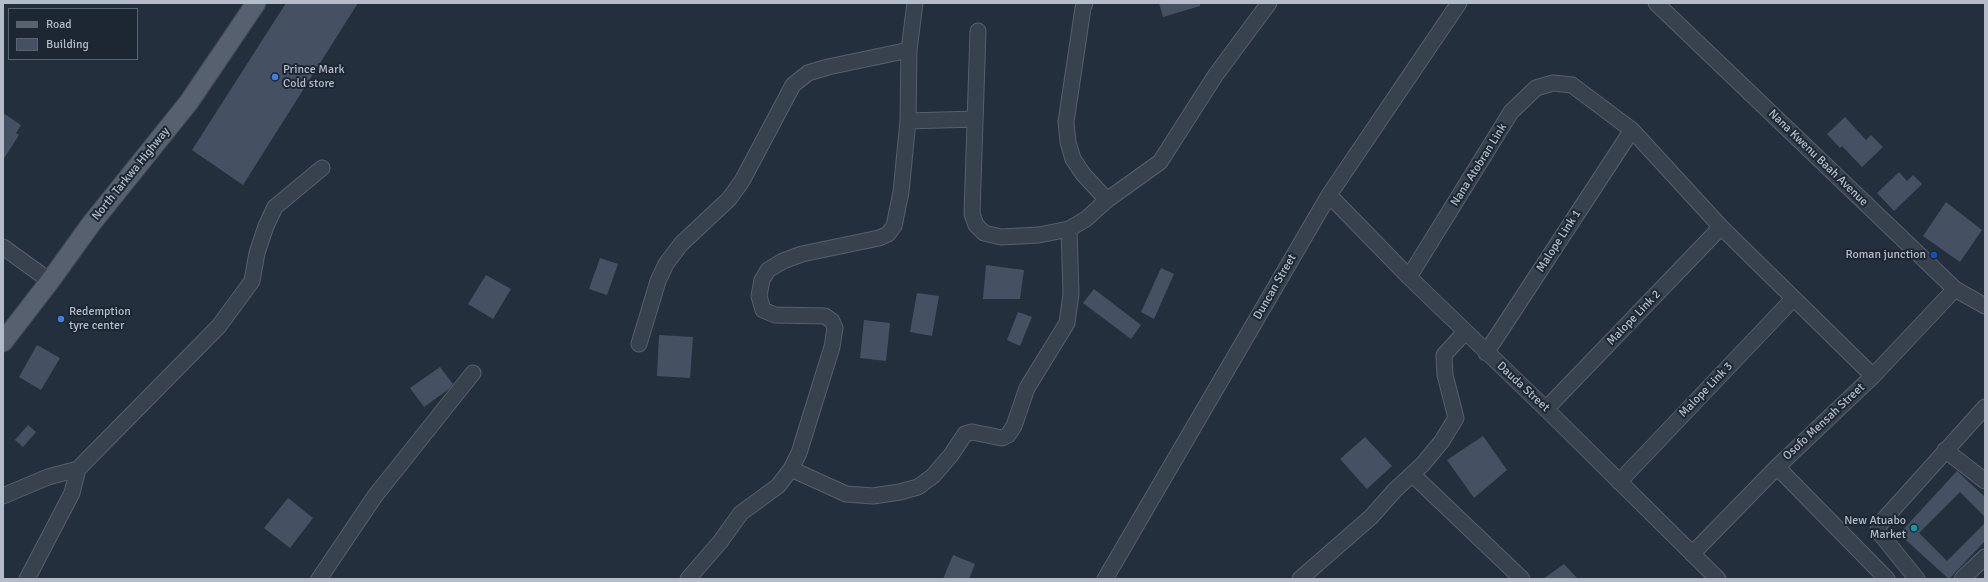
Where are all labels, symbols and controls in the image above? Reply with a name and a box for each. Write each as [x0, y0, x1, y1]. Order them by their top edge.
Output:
legend [8, 8, 138, 60]
text: Road [46, 17, 72, 32]
text: Building [46, 37, 89, 52]
place label: Prince Mark Cold store [283, 63, 344, 91]
marker: Prince Mark Cold store [270, 72, 280, 82]
street label: Nana Kwenu Baah Avenue [1765, 107, 1871, 209]
street label: Nana Atobran Link [1448, 121, 1510, 209]
street label: North Tarkwa Highway [89, 125, 173, 223]
street label: Malope Link 1 [1534, 207, 1584, 275]
place label: Roman junction [1845, 248, 1926, 262]
marker: Roman junction [1929, 250, 1939, 260]
street label: Duncan Street [1250, 252, 1300, 322]
street label: Malope Link 2 [1604, 287, 1664, 349]
place label: Redemption tyre center [69, 305, 131, 333]
marker: Redemption tyre center [56, 314, 66, 324]
street label: Dauda Street [1494, 359, 1552, 415]
street label: Malope Link 3 [1676, 359, 1736, 421]
street label: Osofo Mensah Street [1780, 381, 1868, 463]
place label: New Atuabo Market [1844, 514, 1906, 542]
marker: New Atuabo Market [1909, 523, 1919, 533]

